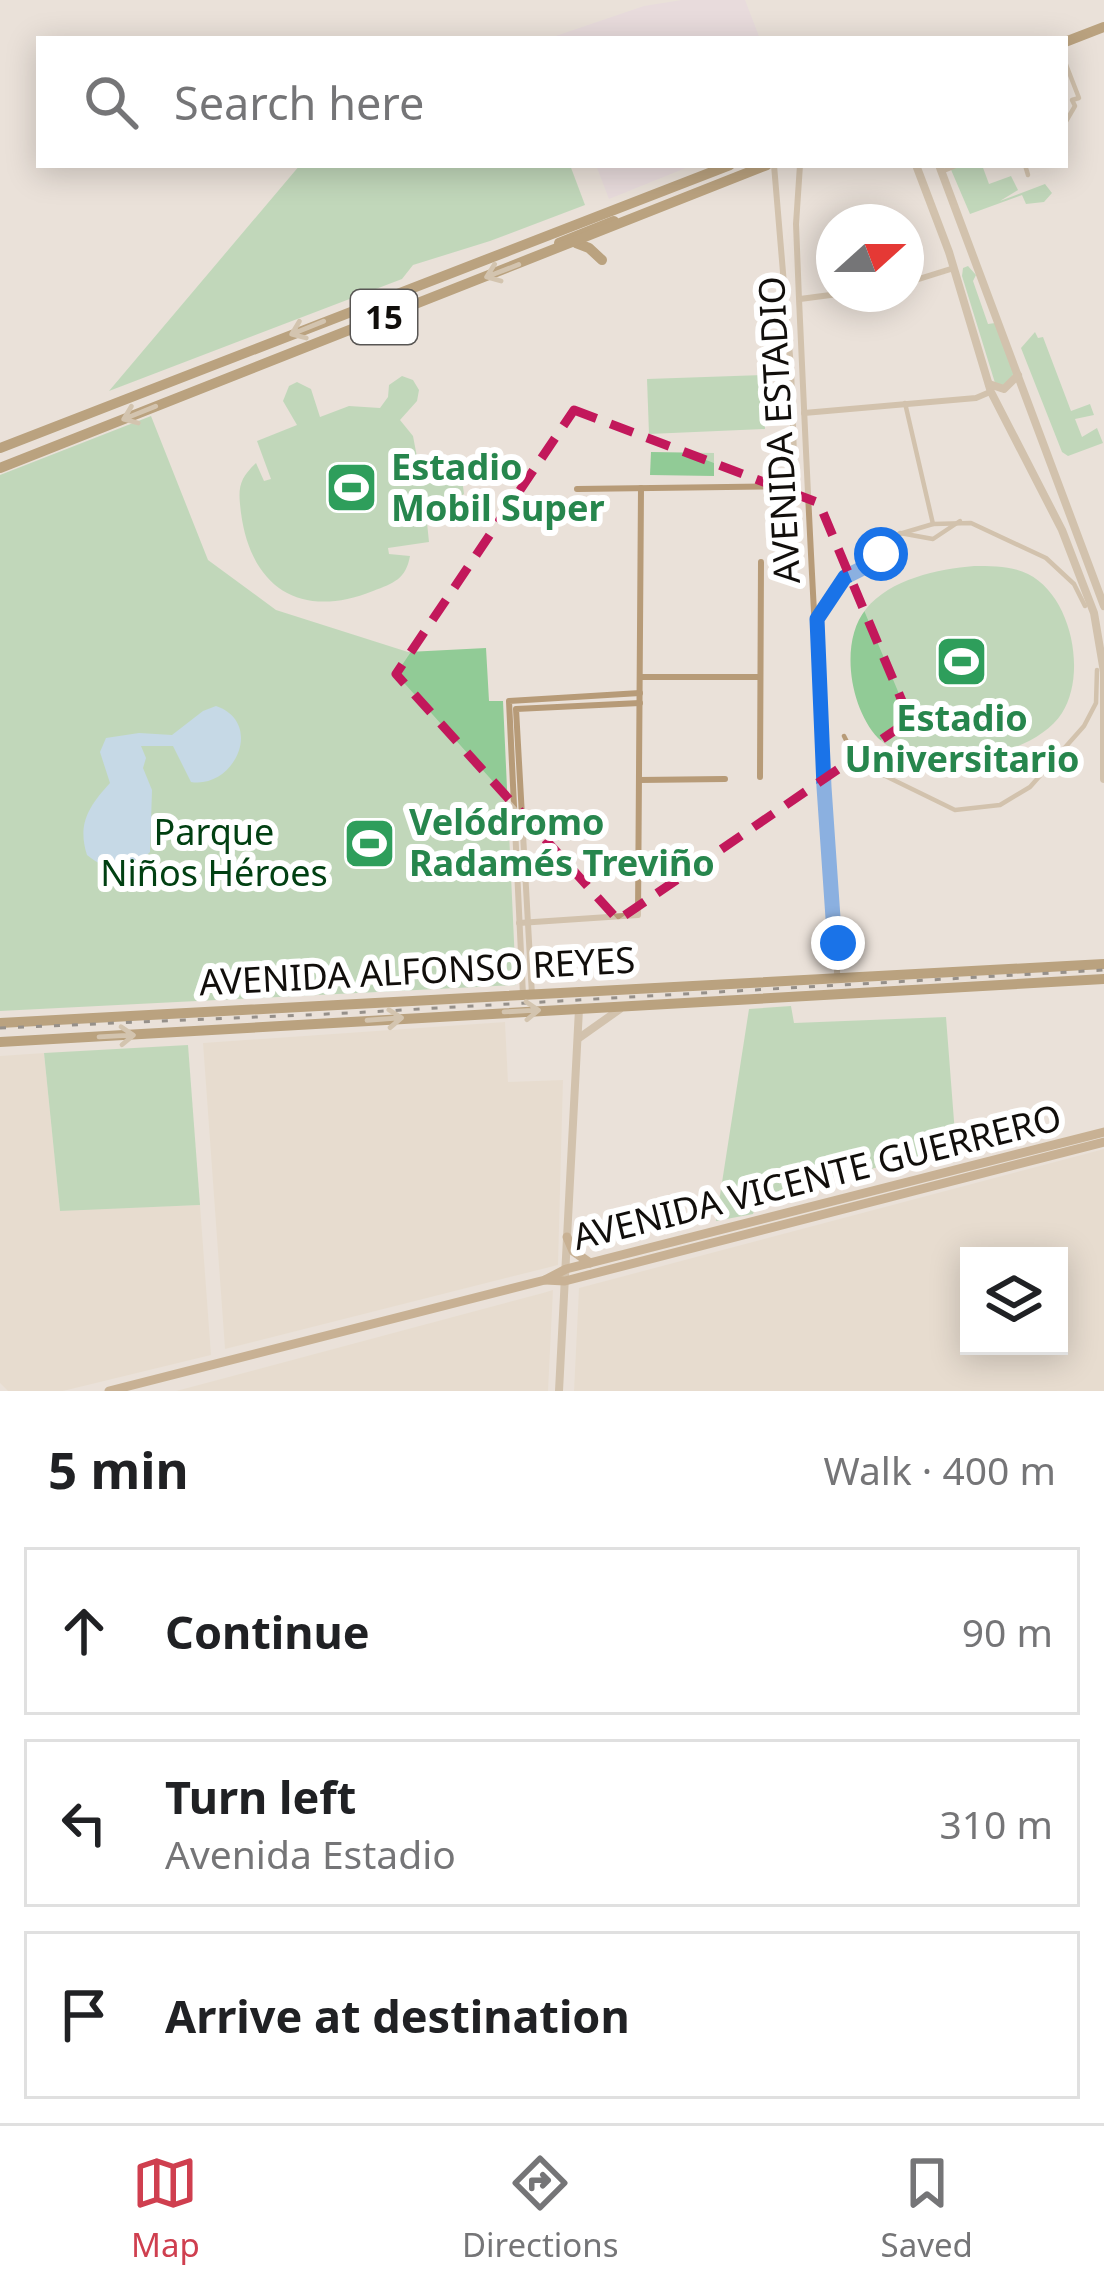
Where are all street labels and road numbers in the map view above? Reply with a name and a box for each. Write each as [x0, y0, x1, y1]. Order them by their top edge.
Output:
street label: AVENIDA ESTADIO [746, 275, 811, 585]
road number: 15 [351, 290, 417, 344]
street label: AVENIDA ALFONSO REYES [198, 935, 636, 1006]
street label: AVENIDA VICENTE GUERRERO [567, 1092, 1066, 1261]

